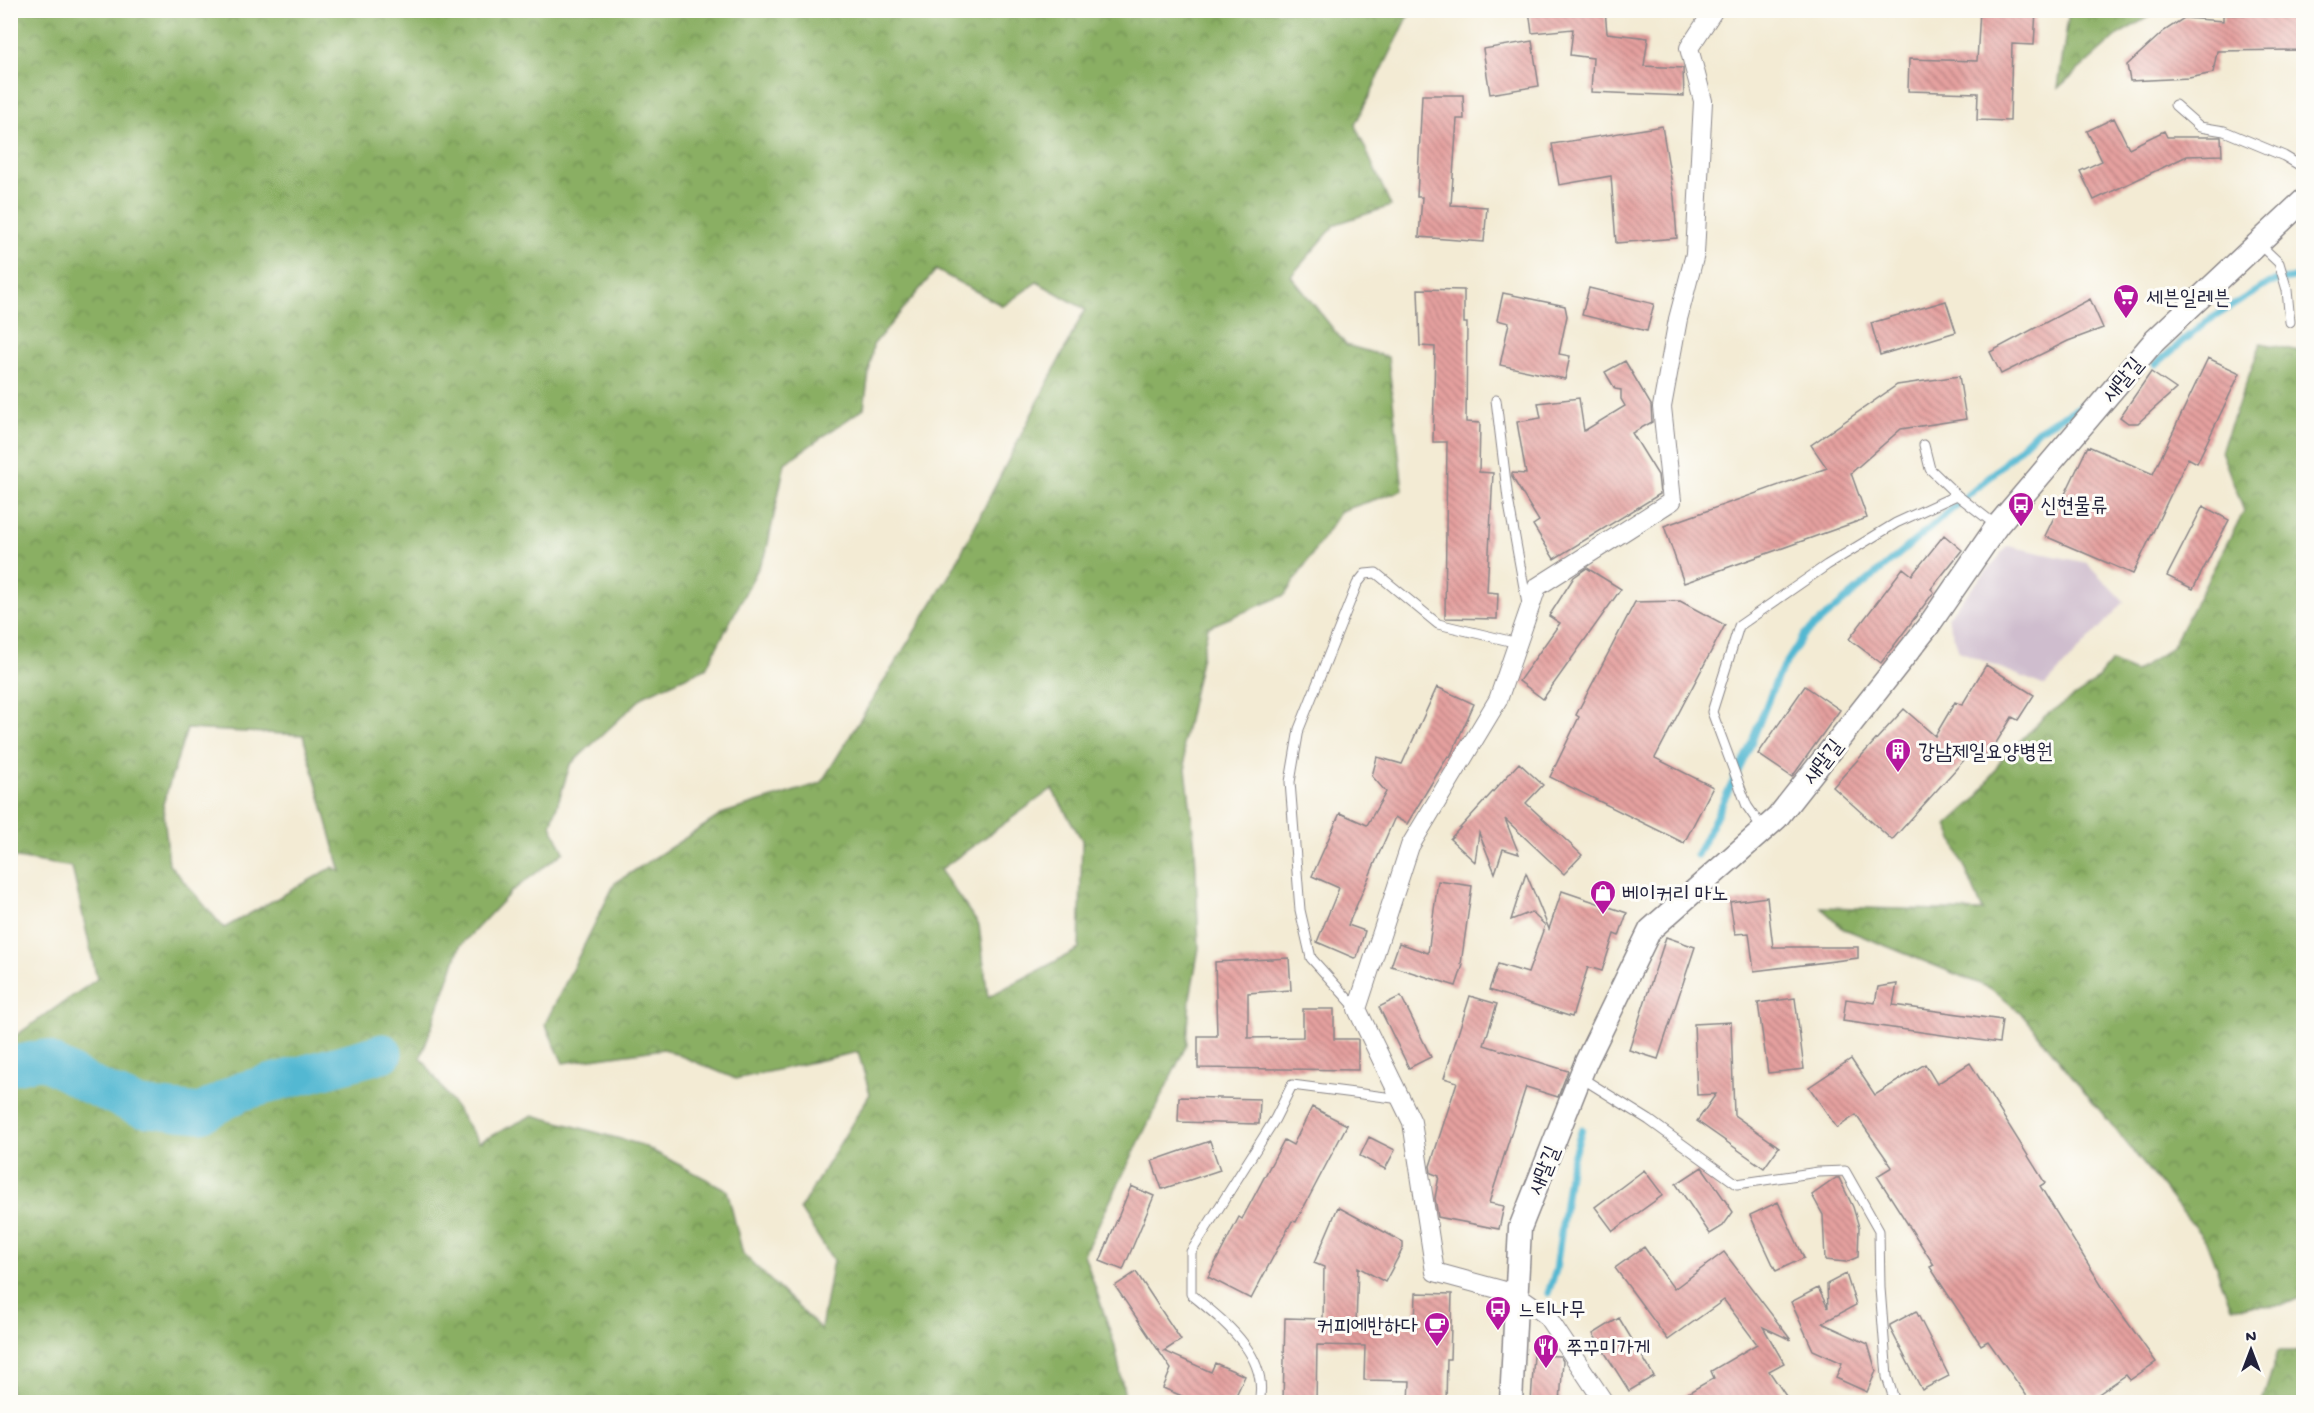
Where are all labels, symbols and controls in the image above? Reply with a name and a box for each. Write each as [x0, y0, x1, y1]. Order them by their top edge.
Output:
supermarket icon: 세븐일레븐 [2111, 282, 2141, 320]
place label: 세븐일레븐 [2146, 288, 2231, 313]
street label: 새말길 [2099, 354, 2151, 409]
bus stop icon: 신현물류 [2006, 490, 2036, 528]
place label: 신현물류 [2040, 496, 2108, 521]
street label: 새말길 [1799, 735, 1850, 791]
building icon: 강남제일요양병원 [1883, 736, 1913, 774]
place label: 강남제일요양병원 [1918, 742, 2053, 767]
shop icon: 베이커리 마노 [1588, 878, 1618, 916]
place label: 베이커리 마노 [1622, 884, 1728, 909]
street label: 새말길 [1525, 1143, 1567, 1199]
bus stop icon: 느티나무 [1483, 1294, 1513, 1332]
place label: 느티나무 [1518, 1300, 1586, 1325]
cafe icon: 커피에반하다 [1422, 1310, 1452, 1348]
place label: 커피에반하다 [1317, 1316, 1418, 1341]
north arrow [2221, 1320, 2281, 1380]
text: N [2246, 1329, 2257, 1348]
restaurant icon: 쭈꾸미가게 [1531, 1332, 1561, 1370]
place label: 쭈꾸미가게 [1566, 1338, 1651, 1363]

